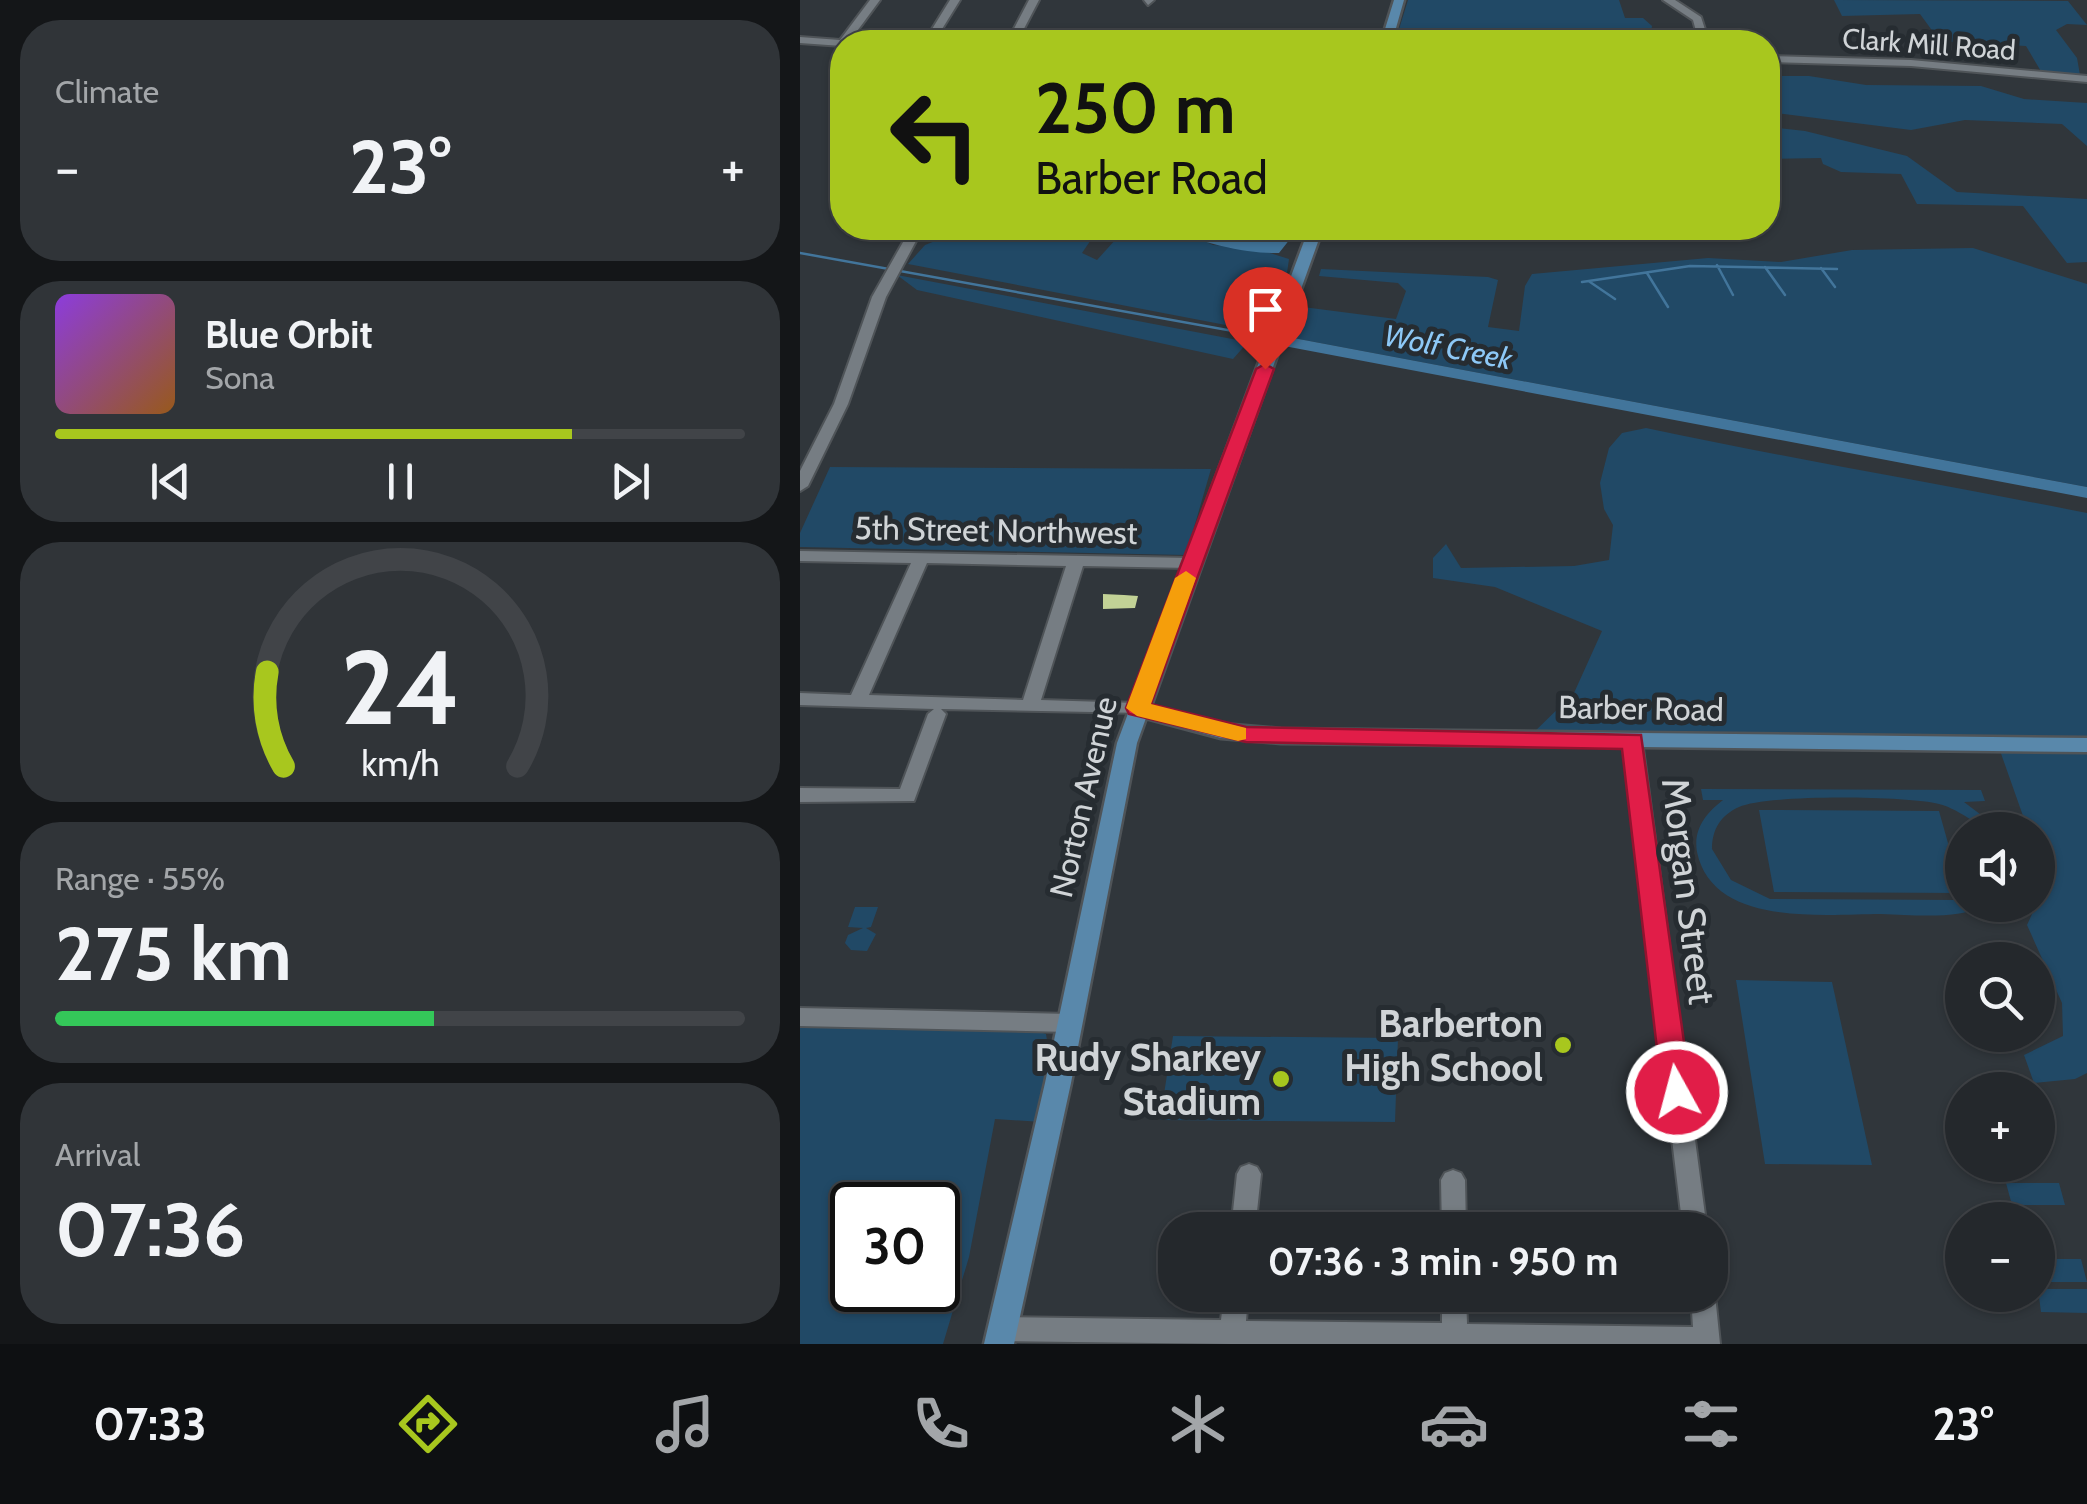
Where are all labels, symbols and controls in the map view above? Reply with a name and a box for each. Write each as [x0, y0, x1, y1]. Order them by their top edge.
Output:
street label: Clark Mill Road [1841, 21, 2017, 67]
text: 250 m [1035, 65, 1236, 151]
icon: left [870, 70, 1000, 200]
text: Climate [55, 72, 159, 111]
text: 23° [349, 121, 451, 212]
text: − [55, 134, 79, 201]
text: + [721, 134, 745, 201]
text: Barber Road [1035, 151, 1268, 205]
pin [1223, 267, 1308, 370]
icon: arrive [1238, 282, 1293, 337]
text: Blue Orbit [205, 311, 373, 358]
water label: Wolf Creek [1381, 316, 1516, 378]
text: Sona [205, 358, 275, 397]
icon: previous [143, 454, 198, 509]
icon: pause [373, 454, 428, 509]
icon: next [603, 454, 658, 509]
street label: 5th Street Northwest [854, 508, 1138, 552]
text: 24 [340, 624, 460, 750]
street label: Barber Road [1558, 687, 1724, 729]
street label: Norton Avenue [1041, 693, 1125, 901]
text: km/h [361, 742, 439, 785]
street label: Morgan Street [1652, 775, 1726, 1007]
map controls [1945, 812, 2055, 1312]
button: sound [1945, 812, 2055, 922]
text: Range · 55% [55, 859, 225, 898]
text: 275 km [55, 908, 292, 999]
button: search [1945, 942, 2055, 1052]
place label: Barberton High School [1344, 1000, 1543, 1091]
place label: Rudy Sharkey Stadium [1035, 1034, 1262, 1125]
marker: Barberton High School [1552, 1034, 1574, 1056]
position arrow [1625, 1040, 1729, 1144]
marker: Rudy Sharkey Stadium [1270, 1068, 1292, 1090]
button: + [1945, 1072, 2055, 1182]
text: Arrival [55, 1135, 140, 1174]
speed limit sign: 30 [830, 1182, 960, 1312]
text: 07:36 [55, 1184, 245, 1275]
button: − [1945, 1202, 2055, 1312]
text: 07:36 · 3 min · 950 m [1268, 1238, 1618, 1285]
icon: directions [393, 1389, 463, 1459]
icon: music [650, 1389, 720, 1459]
icon: phone [906, 1389, 976, 1459]
icon: climate [1163, 1389, 1233, 1459]
icon: car [1419, 1389, 1489, 1459]
icon: filters [1676, 1389, 1746, 1459]
text: 07:33 [93, 1397, 207, 1451]
text: 23° [1933, 1397, 1994, 1451]

